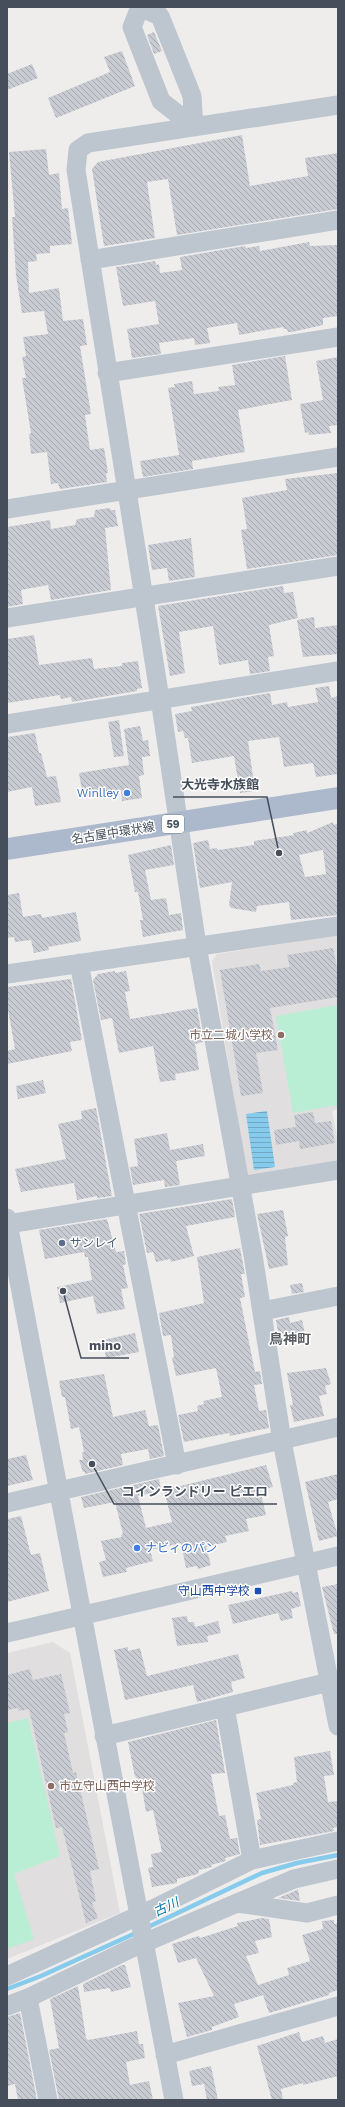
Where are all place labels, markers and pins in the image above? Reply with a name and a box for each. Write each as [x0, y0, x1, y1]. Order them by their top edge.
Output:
callout: 大光寺水族館 [173, 772, 267, 797]
place label: Winlley [77, 786, 120, 800]
marker: Winlley [122, 788, 132, 798]
place label: 市立二城小学校 [189, 1028, 273, 1042]
marker: 市立二城小学校 [276, 1030, 286, 1040]
place label: サンレイ [70, 1236, 118, 1250]
marker: サンレイ [57, 1238, 67, 1248]
callout: mino [81, 1333, 129, 1358]
callout: コインランドリー ピエロ [114, 1479, 277, 1504]
place label: ナビィのパン [145, 1541, 217, 1555]
marker: ナビィのパン [132, 1543, 142, 1553]
place label: 守山西中学校 [178, 1584, 250, 1598]
marker: 守山西中学校 [253, 1586, 263, 1596]
place label: 市立守山西中学校 [59, 1779, 155, 1793]
marker: 市立守山西中学校 [46, 1781, 56, 1791]

